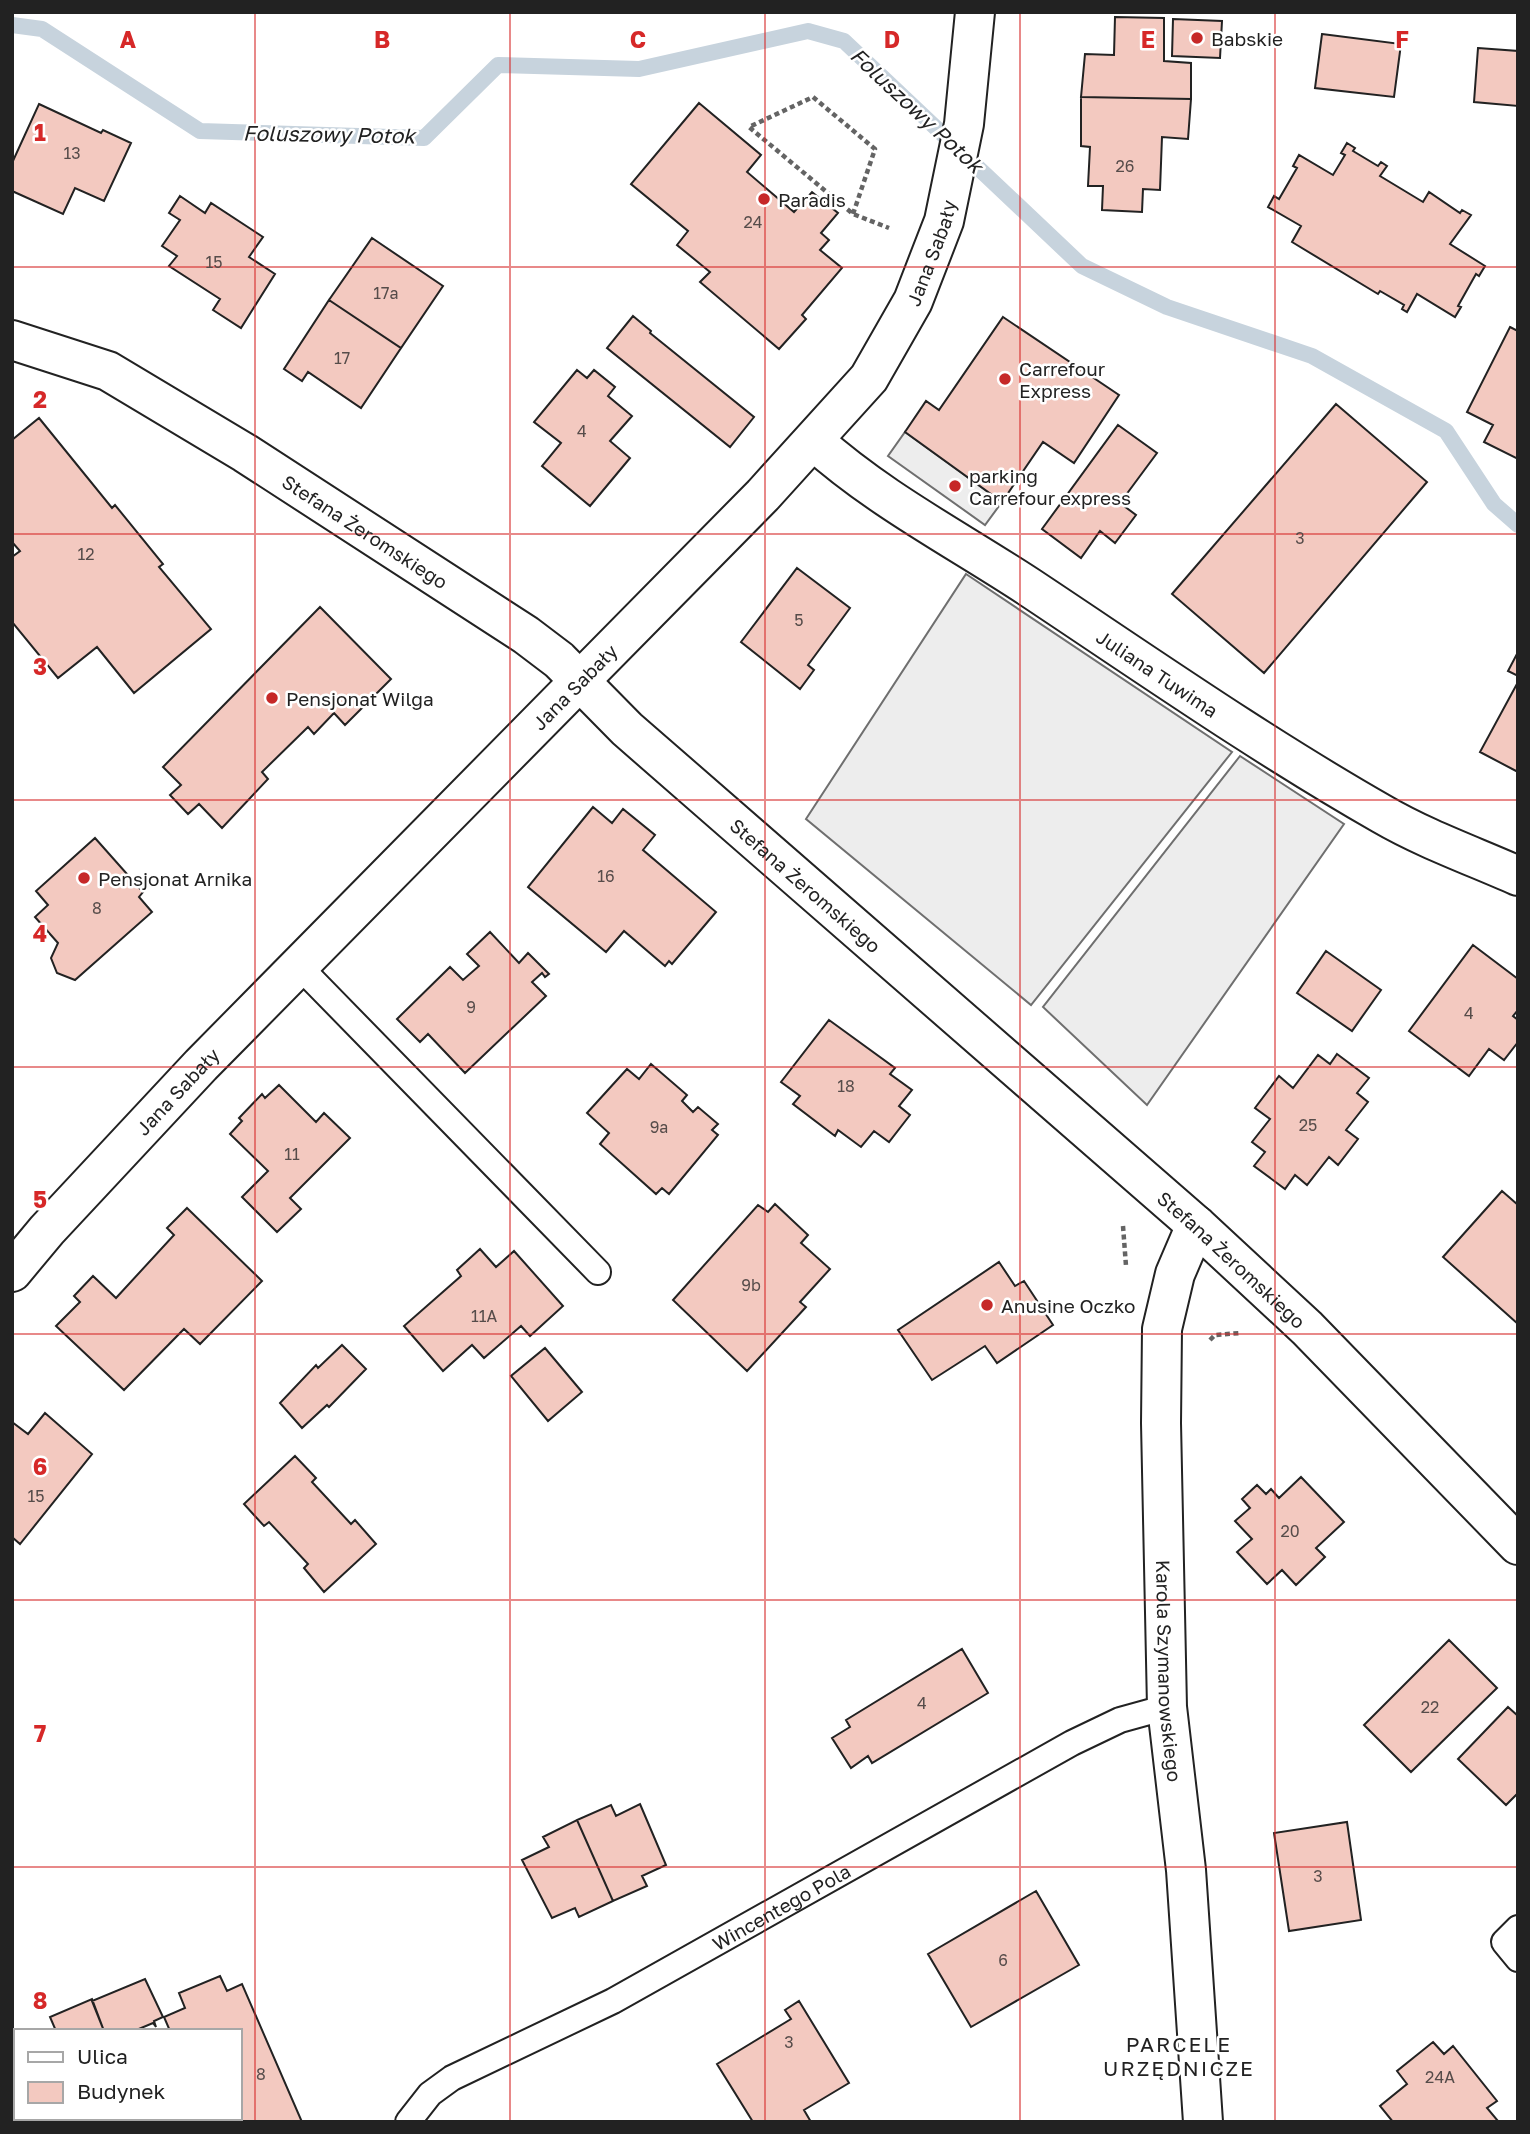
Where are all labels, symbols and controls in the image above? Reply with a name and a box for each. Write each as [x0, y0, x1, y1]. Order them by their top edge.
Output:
text: A [120, 25, 137, 53]
text: B [374, 25, 390, 53]
text: C [630, 25, 646, 53]
text: D [884, 25, 900, 53]
text: E [1141, 25, 1155, 53]
text: F [1395, 25, 1409, 53]
place label: Babskie [1211, 27, 1283, 50]
marker: Babskie [1189, 30, 1205, 46]
water label: Foluszowy Potok [845, 42, 990, 180]
text: 1 [34, 118, 46, 146]
water label: Foluszowy Potok [243, 120, 417, 149]
house number: 13 [63, 143, 81, 163]
house number: 26 [1116, 156, 1134, 176]
place label: Paradis [778, 188, 846, 211]
marker: Paradis [756, 191, 772, 207]
street label: Jana Sabały [901, 197, 960, 309]
house number: 24 [743, 212, 763, 232]
house number: 15 [205, 252, 223, 272]
house number: 17a [373, 283, 399, 303]
house number: 17 [334, 348, 350, 368]
place label: Carrefour Express [1019, 357, 1106, 402]
marker: Carrefour Express [997, 371, 1013, 387]
text: 2 [33, 385, 47, 413]
house number: 4 [577, 421, 587, 441]
place label: parking Carrefour express [969, 464, 1131, 509]
street label: Stefana Żeromskiego [278, 469, 452, 593]
marker: parking Carrefour express [947, 478, 963, 494]
house number: 3 [1295, 528, 1305, 548]
house number: 12 [77, 544, 95, 564]
house number: 5 [794, 610, 804, 630]
street label: Juliana Tuwima [1093, 624, 1223, 722]
street label: Jana Sabały [527, 638, 622, 734]
text: 3 [33, 652, 47, 680]
place label: Pensjonat Wilga [286, 687, 434, 710]
marker: Pensjonat Wilga [264, 690, 280, 706]
street label: Stefana Żeromskiego [726, 813, 886, 957]
house number: 16 [597, 866, 615, 886]
place label: Pensjonat Arnika [98, 867, 252, 890]
marker: Pensjonat Arnika [76, 870, 92, 886]
house number: 8 [92, 898, 102, 918]
text: 4 [33, 919, 47, 947]
house number: 9 [466, 997, 476, 1017]
house number: 4 [1464, 1003, 1474, 1023]
street label: Jana Sabały [130, 1042, 224, 1139]
house number: 18 [837, 1076, 855, 1096]
house number: 25 [1299, 1115, 1317, 1135]
house number: 9a [650, 1117, 668, 1137]
house number: 11 [284, 1144, 300, 1164]
text: 5 [33, 1185, 47, 1213]
street label: Stefana Żeromskiego [1153, 1186, 1311, 1333]
house number: 9b [741, 1275, 761, 1295]
place label: Anusine Oczko [1001, 1294, 1135, 1317]
marker: Anusine Oczko [979, 1297, 995, 1313]
house number: 11A [471, 1306, 497, 1326]
text: 6 [33, 1452, 47, 1480]
house number: 15 [27, 1486, 45, 1506]
house number: 20 [1280, 1521, 1300, 1541]
street label: Karola Szymanowskiego [1152, 1560, 1187, 1783]
house number: 4 [917, 1693, 927, 1713]
house number: 22 [1421, 1697, 1439, 1717]
text: 7 [34, 1719, 46, 1747]
street label: Wincentego Pola [708, 1859, 854, 1955]
house number: 3 [1313, 1866, 1323, 1886]
house number: 6 [998, 1950, 1008, 1970]
text: 8 [33, 1986, 47, 2014]
legend [14, 2029, 242, 2120]
district label: PARCELE URZĘDNICZE [1103, 2031, 1255, 2081]
house number: 3 [784, 2032, 794, 2052]
text: Ulica [77, 2043, 128, 2069]
house number: 8 [256, 2064, 266, 2084]
house number: 24A [1425, 2067, 1455, 2087]
text: Budynek [77, 2078, 166, 2104]

